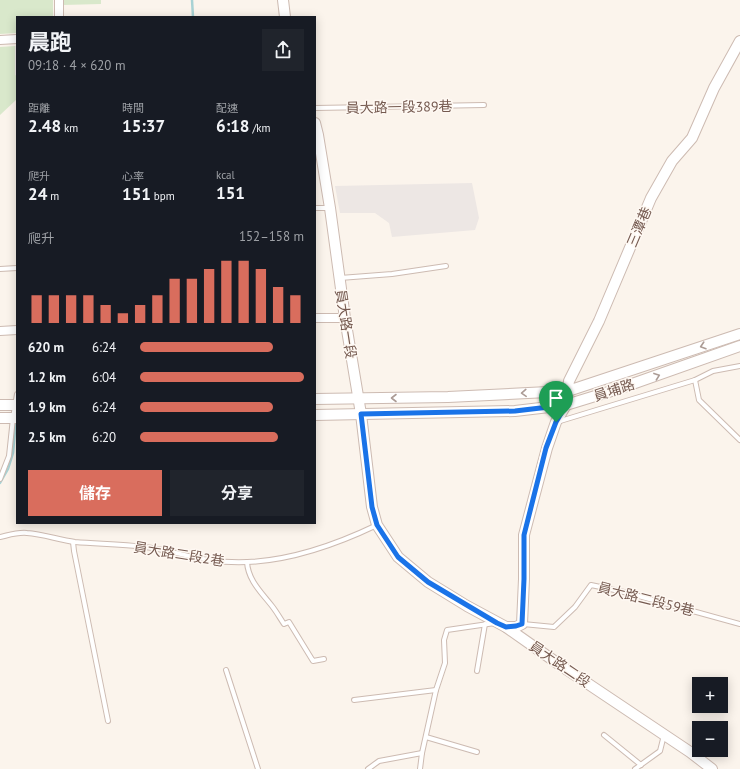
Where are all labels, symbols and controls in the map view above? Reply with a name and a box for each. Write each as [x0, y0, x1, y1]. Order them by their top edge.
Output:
text: 晨跑 [28, 28, 72, 56]
button: share [262, 29, 304, 71]
text: 09:18 · 4 × 620 m [28, 57, 125, 74]
street label: 員大路一段389巷 [345, 97, 453, 117]
text: 距離 [28, 101, 50, 115]
text: 時間 [122, 101, 144, 115]
text: 配速 [216, 101, 238, 115]
text: 2.48 [28, 115, 61, 137]
text: 15:37 [122, 115, 165, 137]
text: 6:18 [216, 115, 250, 137]
text: km [61, 121, 78, 135]
text: /km [250, 121, 271, 135]
text: kcal [216, 168, 235, 182]
text: 爬升 [28, 169, 50, 183]
text: 心率 [122, 169, 144, 183]
text: 151 [216, 182, 245, 204]
text: 24 [28, 183, 47, 205]
text: 151 [122, 183, 151, 205]
text: m [47, 189, 59, 203]
text: bpm [151, 189, 175, 203]
street label: 三潭巷 [623, 204, 655, 250]
text: 152–158 m [239, 228, 304, 245]
text: 爬升 [28, 230, 54, 247]
street label: 員大路一段 [332, 288, 360, 360]
text: 620 m [28, 339, 64, 356]
text: 6:24 [92, 339, 116, 356]
one-way arrow [700, 342, 707, 350]
text: 1.2 km [28, 369, 66, 386]
text: 6:04 [92, 369, 116, 386]
one-way arrow [653, 372, 660, 380]
street label: 員埔路 [591, 375, 637, 405]
pin [539, 381, 573, 422]
icon: arrive [545, 387, 567, 409]
one-way arrow [521, 389, 527, 397]
one-way arrow [391, 394, 397, 402]
text: 1.9 km [28, 399, 66, 416]
text: 6:24 [92, 399, 116, 416]
text: 2.5 km [28, 429, 66, 446]
text: 6:20 [92, 429, 116, 446]
button: 儲存 [28, 470, 162, 516]
button: 分享 [170, 470, 304, 516]
street label: 員大路二段2巷 [132, 538, 226, 570]
street label: 員大路二段59巷 [596, 578, 696, 620]
street label: 員大路二段 [526, 637, 594, 691]
map controls [692, 677, 728, 757]
button: + [692, 677, 728, 713]
button: − [692, 721, 728, 757]

